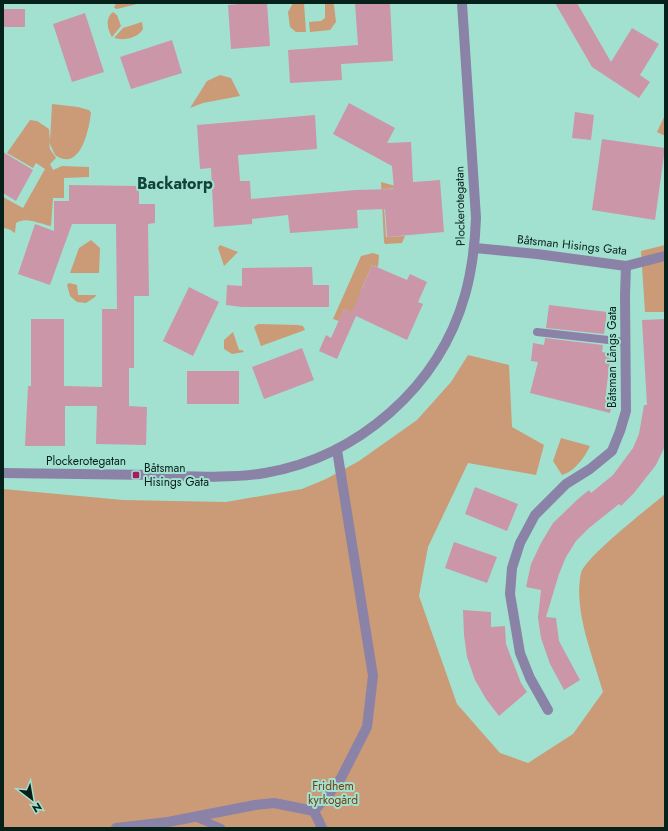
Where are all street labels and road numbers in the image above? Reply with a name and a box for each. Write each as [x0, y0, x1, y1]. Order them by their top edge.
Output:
street label: Plockerotegatan [450, 166, 470, 246]
street label: Båtsman Hisings Gata [516, 230, 628, 260]
street label: Båtsman Långs Gata [603, 306, 621, 408]
street label: Plockerotegatan [46, 452, 126, 470]

